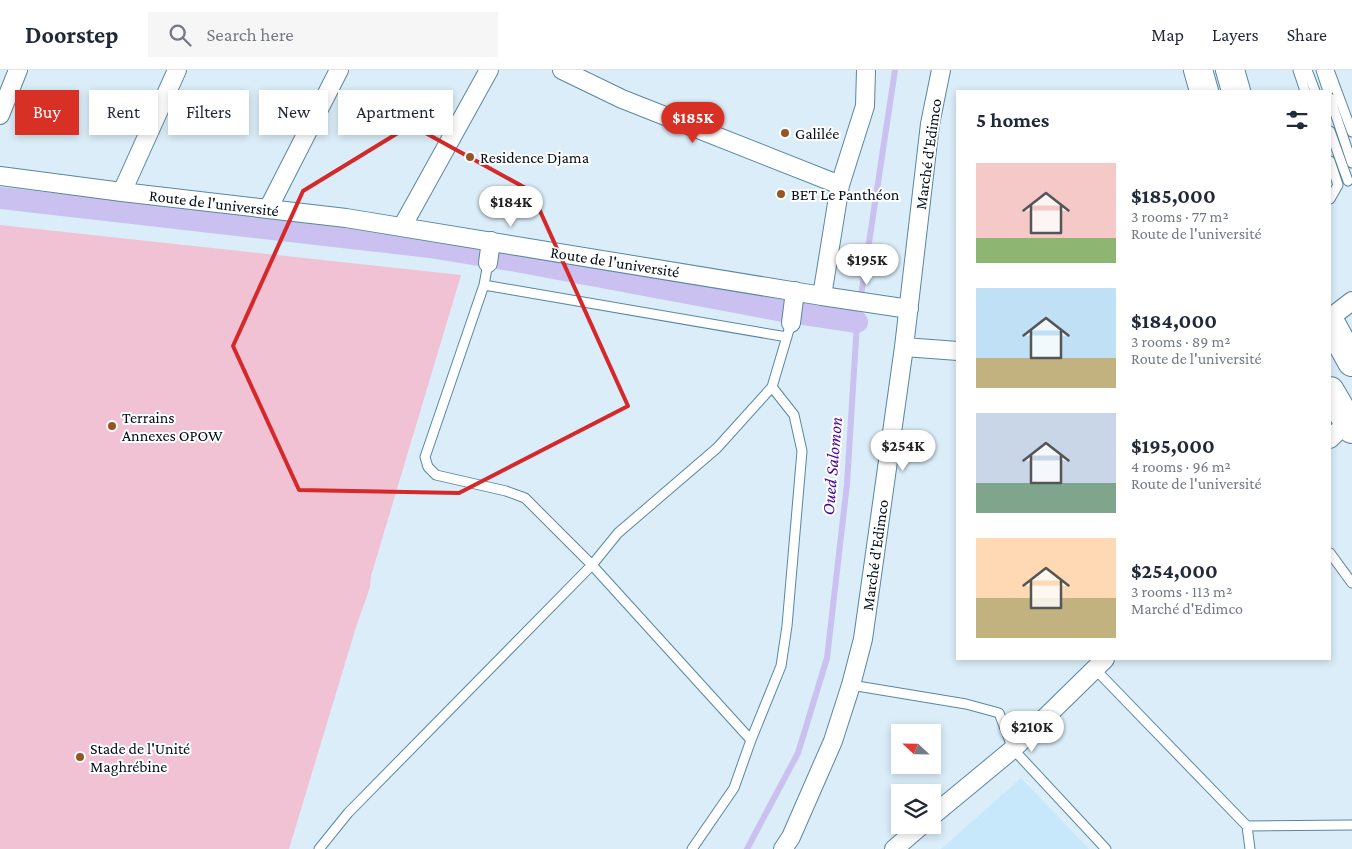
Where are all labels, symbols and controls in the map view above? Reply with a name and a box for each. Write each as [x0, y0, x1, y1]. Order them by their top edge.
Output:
search box [148, 12, 498, 57]
text: Doorstep [25, 21, 118, 48]
icon: search [166, 21, 194, 49]
text: Search here [206, 24, 294, 45]
text: Map [1151, 25, 1184, 45]
text: Layers [1212, 25, 1259, 45]
text: Share [1287, 25, 1327, 45]
chip: Buy [15, 90, 79, 135]
chip: Rent [89, 90, 158, 135]
chip: Filters [168, 90, 249, 135]
chip: New [259, 90, 328, 135]
chip: Apartment [338, 90, 453, 135]
street label: Marché d'Edimco [912, 97, 944, 211]
pin: $185K [658, 102, 728, 144]
icon: filters [1283, 106, 1311, 134]
text: 5 homes [976, 108, 1049, 132]
text: $185K [672, 109, 714, 126]
place label: Galilée [795, 125, 839, 142]
marker: Galilée [779, 127, 791, 139]
place label: Residence Djama [480, 149, 590, 167]
marker: Residence Djama [464, 151, 476, 163]
icon: home [1016, 183, 1076, 243]
text: $185,000 [1131, 184, 1216, 208]
pin: $184K [476, 186, 546, 228]
place label: BET Le Panthéon [791, 186, 900, 203]
street label: Route de l'université [148, 187, 280, 219]
marker: BET Le Panthéon [775, 188, 787, 200]
text: $184K [490, 193, 532, 210]
text: 3 rooms · 77 m² [1131, 208, 1229, 225]
text: Route de l'université [1131, 225, 1261, 242]
street label: Route de l'université [549, 243, 681, 281]
pin: $195K [832, 244, 902, 286]
text: $195K [847, 251, 887, 268]
icon: home [1016, 308, 1076, 368]
text: $184,000 [1131, 309, 1217, 333]
text: 3 rooms · 89 m² [1131, 333, 1230, 350]
text: Route de l'université [1131, 350, 1261, 367]
place label: Terrains Annexes OPOW [122, 409, 223, 444]
water label: Oued Salomon [818, 416, 846, 516]
marker: Terrains Annexes OPOW [106, 420, 118, 432]
pin: $254K [868, 430, 938, 472]
icon: home [1016, 433, 1076, 493]
text: $195,000 [1131, 434, 1215, 458]
text: $254K [882, 437, 924, 454]
text: 4 rooms · 96 m² [1131, 458, 1231, 475]
text: Route de l'université [1131, 475, 1261, 492]
street label: Marché d'Edimco [859, 498, 891, 612]
icon: home [1016, 558, 1076, 618]
text: $254,000 [1131, 559, 1218, 583]
text: 3 rooms · 113 m² [1131, 583, 1232, 600]
text: Marché d'Edimco [1131, 600, 1243, 617]
pin: $210K [997, 710, 1067, 753]
text: $210K [1011, 718, 1053, 735]
north arrow [891, 724, 941, 774]
map controls [891, 724, 941, 834]
place label: Stade de l'Unité Maghrébine [90, 740, 190, 776]
marker: Stade de l'Unité Maghrébine [74, 751, 86, 763]
button: layers [891, 784, 941, 834]

